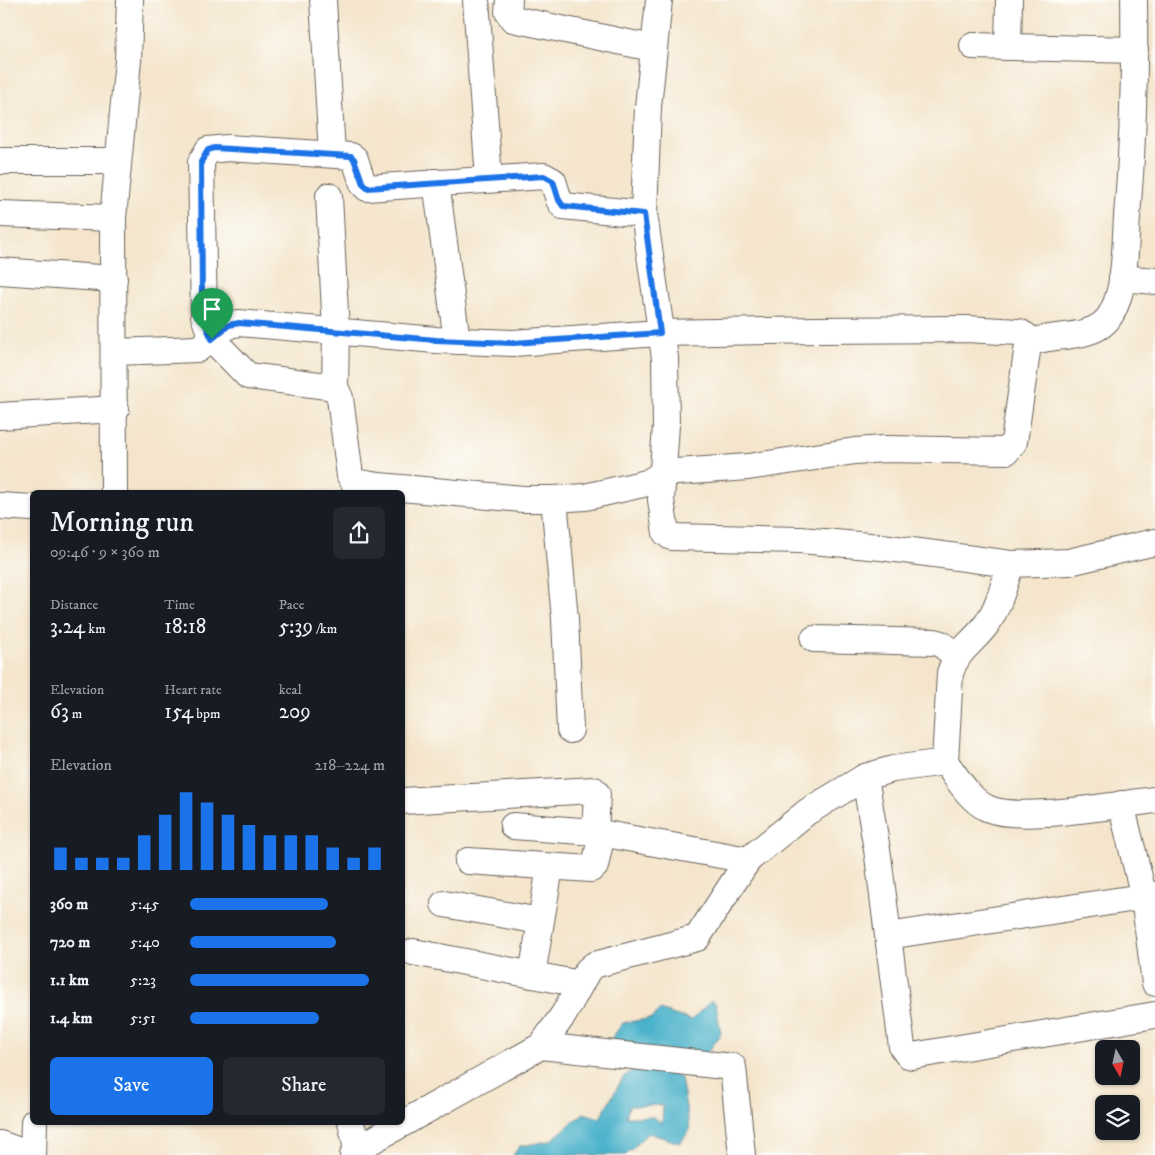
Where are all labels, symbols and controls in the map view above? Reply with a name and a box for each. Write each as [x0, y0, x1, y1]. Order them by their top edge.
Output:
pin [191, 288, 233, 339]
icon: arrive [198, 295, 226, 323]
text: Morning run [50, 505, 194, 540]
button: share [333, 507, 385, 559]
text: 09:46 · 9 × 360 m [50, 542, 160, 562]
text: Distance [50, 596, 98, 614]
text: Time [164, 596, 195, 614]
text: Pace [279, 596, 305, 614]
text: 3.24 [50, 614, 85, 640]
text: 18:18 [164, 614, 206, 640]
text: 5:39 [279, 614, 313, 640]
text: km [85, 620, 106, 638]
text: /km [313, 620, 337, 638]
text: Elevation [50, 681, 104, 699]
text: Heart rate [164, 681, 222, 699]
text: kcal [279, 681, 302, 699]
text: 63 [50, 699, 69, 725]
text: 154 [164, 699, 193, 725]
text: 209 [279, 699, 311, 725]
text: m [69, 705, 82, 723]
text: bpm [193, 705, 220, 723]
text: Elevation [50, 755, 112, 775]
text: 218–224 m [314, 755, 385, 775]
text: 360 m [50, 894, 88, 914]
text: 5:45 [130, 894, 159, 914]
text: 720 m [50, 932, 90, 952]
text: 5:40 [130, 932, 160, 952]
text: 1.1 km [50, 970, 89, 990]
text: 5:23 [130, 970, 156, 990]
text: 1.4 km [50, 1008, 92, 1028]
text: 5:51 [130, 1008, 156, 1028]
north arrow [1095, 1040, 1140, 1085]
map controls [1095, 1040, 1140, 1140]
button: Save [50, 1057, 213, 1115]
button: Share [223, 1057, 385, 1115]
button: layers [1095, 1095, 1140, 1140]

